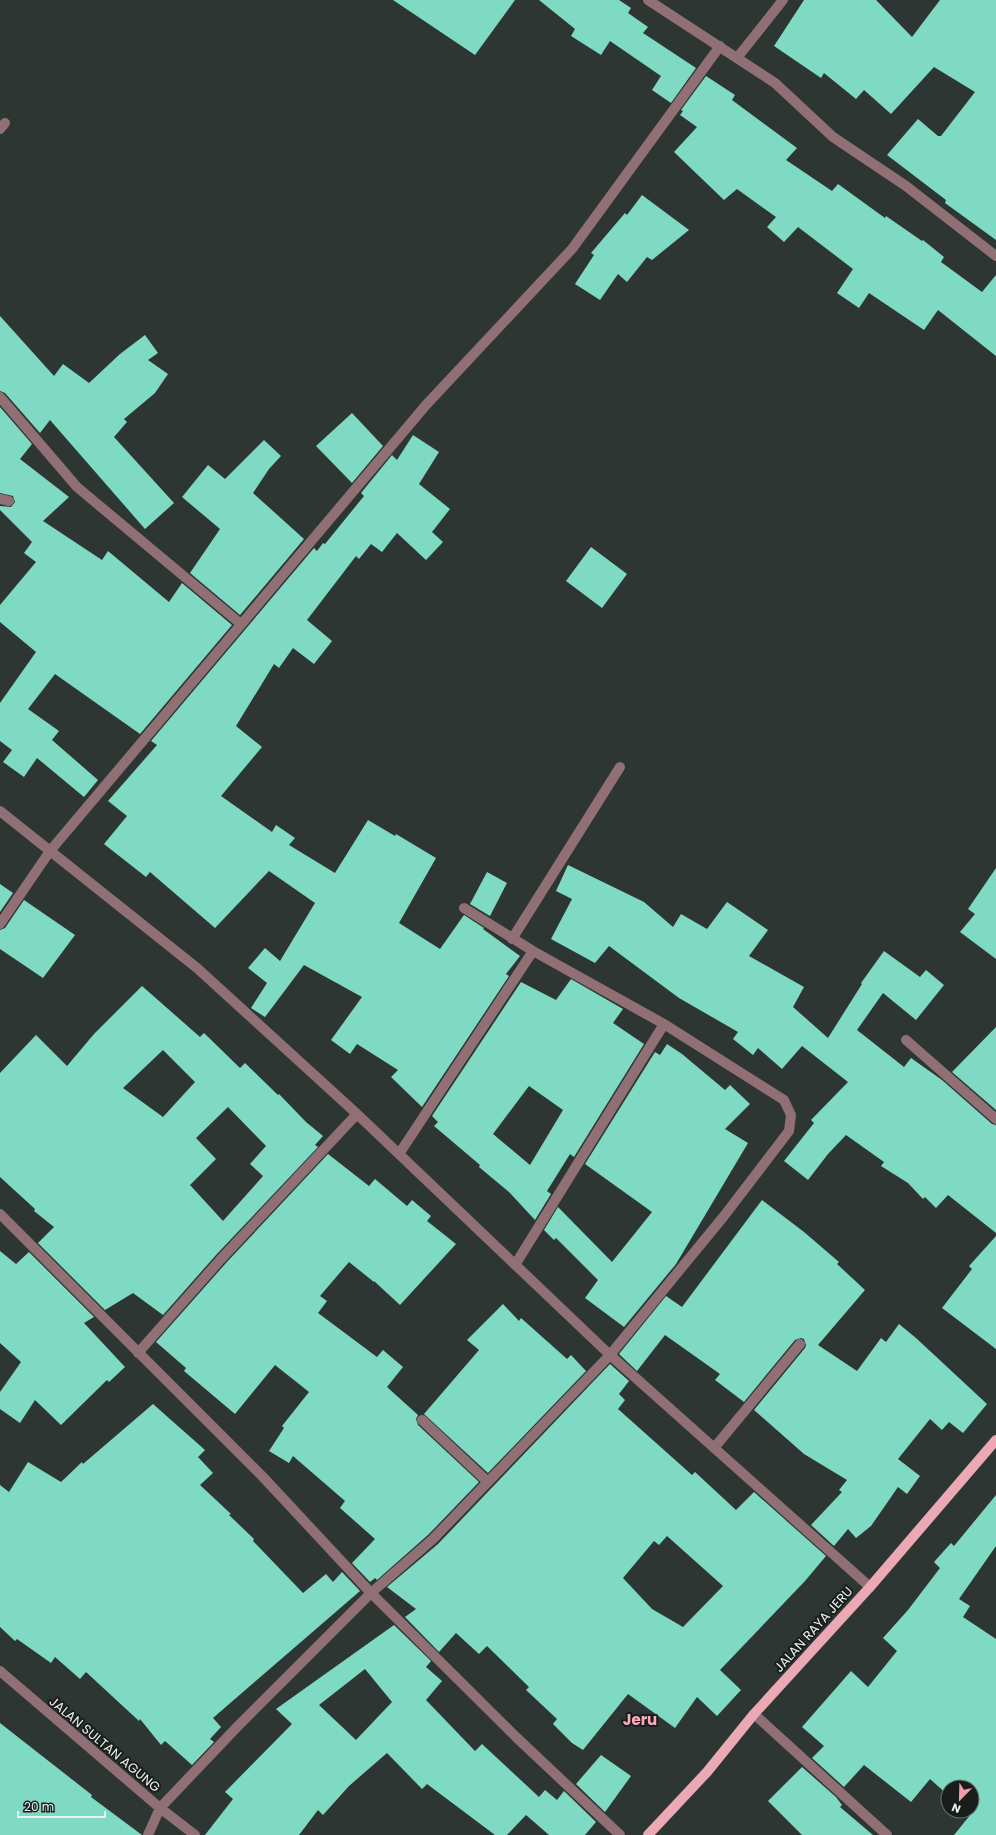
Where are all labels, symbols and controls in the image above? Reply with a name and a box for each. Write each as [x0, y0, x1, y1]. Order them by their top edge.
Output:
street label: JALAN RAYA JERU [770, 1582, 857, 1676]
street label: JALAN SULTAN AGUNG [45, 1692, 164, 1797]
district label: Jeru [623, 1709, 657, 1730]
north arrow [940, 1779, 980, 1819]
scale bar [18, 1793, 105, 1819]
text: 20 m [24, 1798, 54, 1815]
text: N [949, 1799, 963, 1817]

